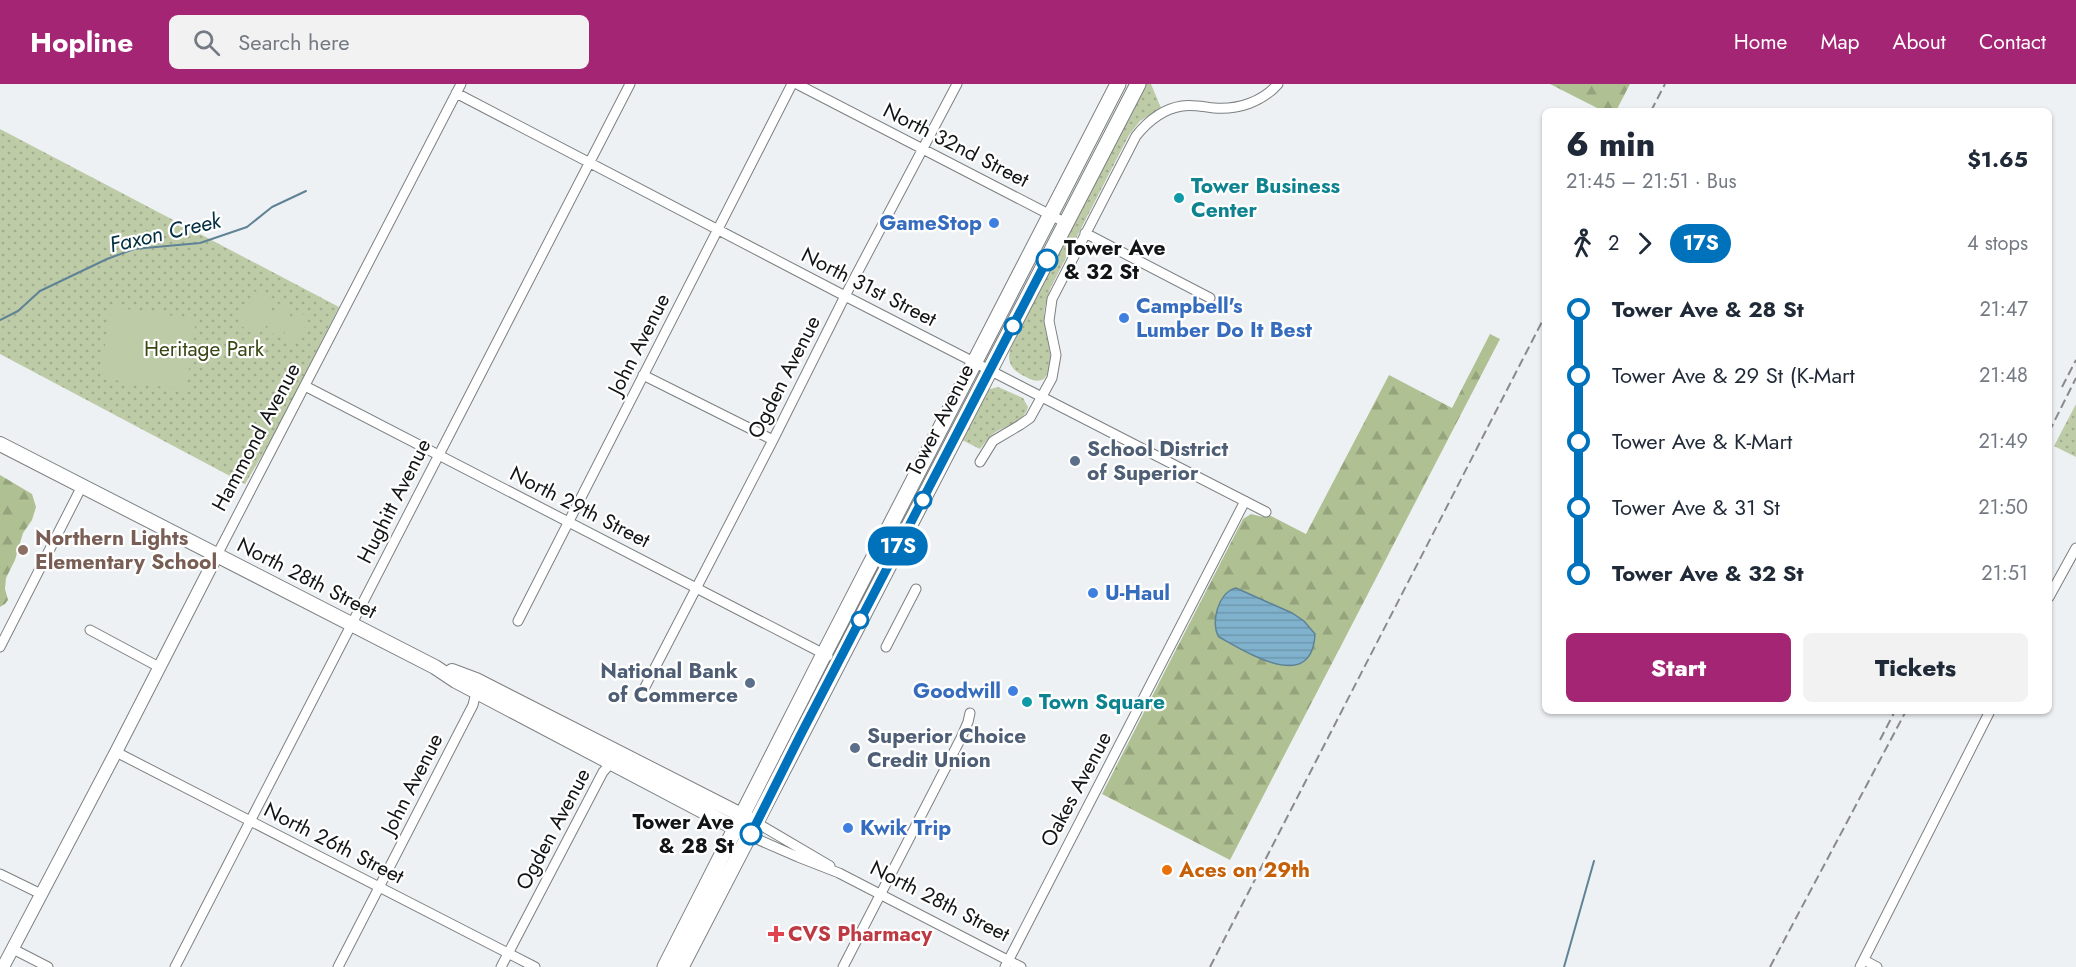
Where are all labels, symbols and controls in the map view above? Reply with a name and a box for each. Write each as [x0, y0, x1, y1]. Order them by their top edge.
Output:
search box [169, 15, 589, 69]
text: Hopline [30, 22, 133, 63]
icon: search [190, 26, 223, 59]
text: Search here [238, 26, 350, 58]
text: Home [1734, 27, 1787, 57]
text: Map [1820, 27, 1860, 57]
text: About [1893, 27, 1946, 57]
text: Contact [1979, 27, 2046, 57]
street label: North 32nd Street [878, 95, 1034, 195]
text: 6 min [1566, 121, 1655, 168]
text: $1.65 [1967, 143, 2028, 175]
text: 21:45 – 21:51 · Bus [1566, 167, 1737, 196]
place label: Tower Business Center [1191, 171, 1340, 225]
marker: Tower Business Center [1172, 191, 1186, 205]
water label: Faxon Creek [106, 203, 225, 260]
place label: GameStop [879, 208, 982, 238]
marker: GameStop [987, 216, 1001, 230]
icon: walk [1566, 227, 1599, 260]
icon: forward [1628, 227, 1661, 260]
text: 17S [1682, 228, 1719, 258]
text: 2 [1608, 229, 1619, 258]
text: 4 stops [1967, 229, 2028, 258]
place label: Tower Ave & 32 St [1064, 233, 1166, 287]
street label: North 31st Street [796, 240, 942, 334]
marker: Tower Ave & 32 St [1036, 249, 1058, 271]
street label: John Avenue [599, 288, 677, 403]
place label: Campbell's Lumber Do It Best [1136, 291, 1312, 345]
text: Tower Ave & 28 St [1612, 293, 1804, 325]
text: 21:47 [1979, 295, 2028, 324]
street label: Ogden Avenue [740, 310, 828, 444]
marker: Campbell's Lumber Do It Best [1117, 311, 1131, 325]
unlabelled marker [1004, 317, 1022, 335]
park label: Heritage Park [144, 334, 265, 364]
street label: Hammond Avenue [204, 357, 308, 516]
street label: Tower Avenue [899, 358, 981, 481]
text: Tower Ave & 29 St (K-Mart [1612, 359, 1855, 391]
text: 21:48 [1979, 361, 2028, 390]
text: Tower Ave & K-Mart [1612, 425, 1792, 457]
text: 21:49 [1978, 427, 2028, 456]
street label: Hughitt Avenue [350, 433, 438, 569]
place label: School District of Superior [1087, 434, 1228, 488]
marker: School District of Superior [1068, 454, 1082, 468]
street label: North 29th Street [505, 459, 655, 555]
unlabelled marker [914, 491, 932, 509]
text: Tower Ave & 31 St [1612, 491, 1780, 523]
text: 21:50 [1978, 493, 2028, 522]
place label: Northern Lights Elementary School [35, 523, 217, 577]
line badge: 17S [864, 526, 932, 566]
street label: North 28th Street [232, 530, 382, 626]
text: 17S [880, 531, 916, 561]
marker: Northern Lights Elementary School [16, 543, 30, 557]
text: Tower Ave & 32 St [1612, 557, 1804, 589]
text: 21:51 [1981, 559, 2028, 588]
place label: U-Haul [1105, 578, 1170, 608]
marker: U-Haul [1086, 586, 1100, 600]
unlabelled marker [851, 611, 869, 629]
button: Start [1566, 633, 1791, 702]
button: Tickets [1803, 633, 2028, 702]
place label: National Bank of Commerce [600, 656, 738, 710]
marker: National Bank of Commerce [743, 676, 757, 690]
place label: Goodwill [913, 676, 1001, 706]
marker: Goodwill [1006, 684, 1020, 698]
place label: Town Square [1039, 687, 1165, 717]
marker: Town Square [1020, 695, 1034, 709]
place label: Superior Choice Credit Union [867, 721, 1026, 775]
street label: Oakes Avenue [1033, 726, 1119, 852]
street label: John Avenue [372, 728, 450, 843]
marker: Superior Choice Credit Union [848, 741, 862, 755]
street label: Ogden Avenue [508, 763, 598, 895]
street label: North 26th Street [259, 795, 409, 891]
place label: Tower Ave & 28 St [632, 807, 734, 861]
place label: Kwik Trip [860, 813, 951, 843]
marker: Kwik Trip [841, 821, 855, 835]
marker: Tower Ave & 28 St [740, 823, 762, 845]
street label: North 28th Street [865, 853, 1015, 949]
place label: Aces on 29th [1178, 855, 1310, 885]
marker: Aces on 29th [1160, 863, 1174, 877]
place label: CVS Pharmacy [788, 919, 933, 949]
marker: CVS Pharmacy [769, 927, 783, 941]

